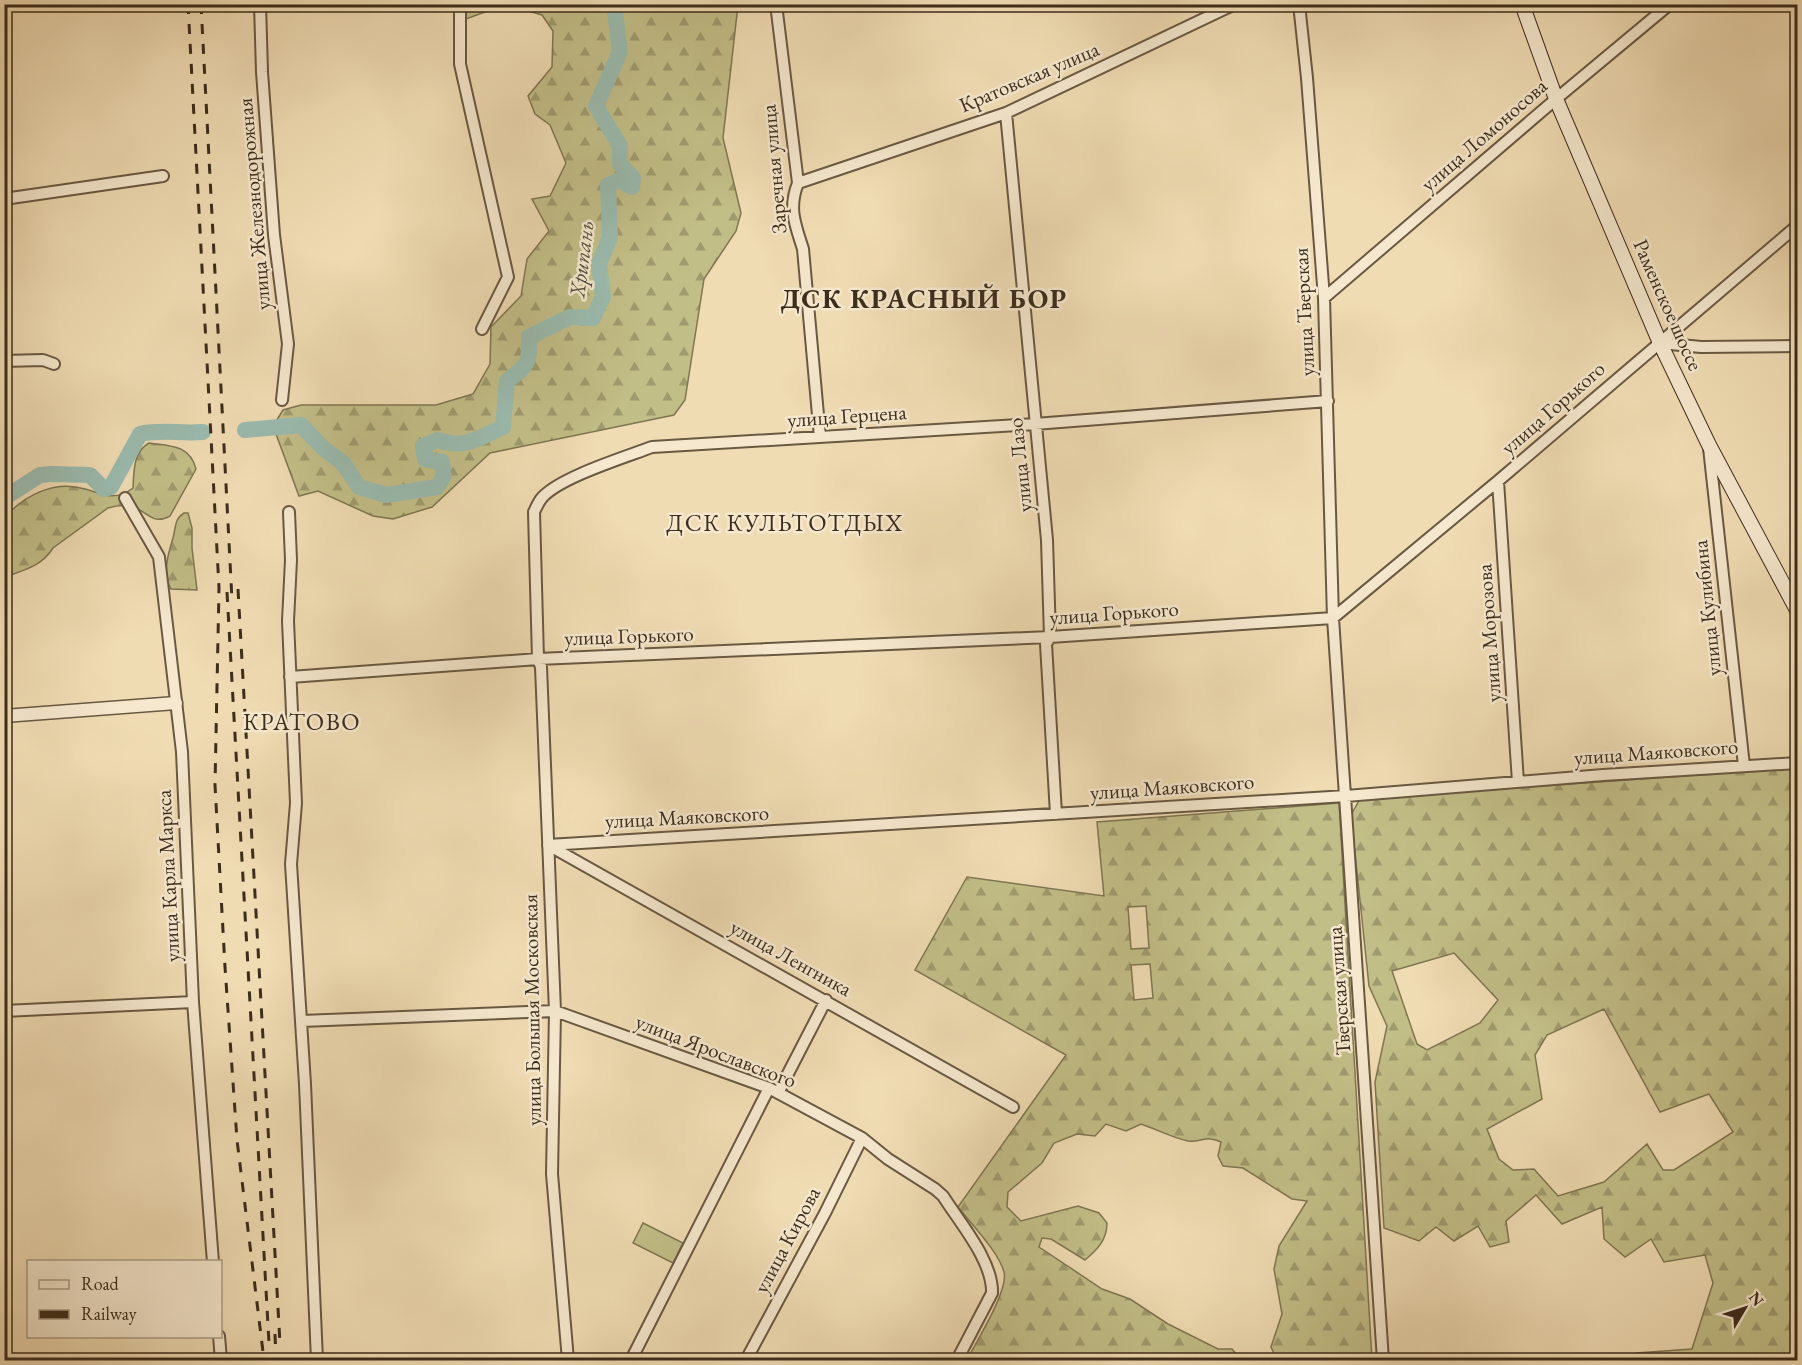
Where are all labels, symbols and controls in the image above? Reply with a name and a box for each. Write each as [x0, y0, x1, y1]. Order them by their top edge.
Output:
street label: Кратовская улица [955, 35, 1104, 118]
street label: улица Ломоносова [1415, 72, 1553, 197]
street label: улица Железнодорожная [231, 97, 276, 311]
street label: Заречная улица [754, 103, 793, 235]
water label: Хрипань [562, 219, 601, 301]
street label: Раменское шоссе [1627, 235, 1710, 375]
street label: улица Тверская [1287, 247, 1320, 377]
district label: ДСК КРАСНЫЙ БОР [780, 281, 1068, 316]
street label: улица Горького [1495, 355, 1610, 460]
street label: улица Герцена [786, 398, 908, 433]
street label: улица Лазо [1001, 417, 1038, 514]
district label: ДСК КУЛЬТОТДЫХ [666, 507, 904, 538]
street label: улица Кулибина [1686, 538, 1727, 677]
street label: улица Морозова [1470, 562, 1507, 703]
street label: улица Горького [1048, 595, 1180, 630]
street label: улица Горького [564, 620, 694, 651]
district label: КРАТОВО [243, 706, 361, 737]
street label: улица Маяковского [1573, 732, 1739, 771]
street label: улица Маяковского [1089, 767, 1255, 806]
street label: улица Карла Маркса [149, 789, 185, 963]
street label: улица Маяковского [604, 799, 770, 834]
street label: улица Большая Московская [516, 894, 547, 1126]
street label: улица Ленгника [726, 913, 857, 1002]
street label: Тверская улица [1320, 925, 1356, 1056]
street label: улица Ярославского [632, 1007, 800, 1094]
street label: улица Кирова [747, 1181, 826, 1298]
legend [27, 1260, 222, 1338]
text: Road [81, 1272, 120, 1295]
north arrow [1715, 1278, 1775, 1338]
text: N [1744, 1287, 1769, 1311]
text: Railway [81, 1302, 137, 1325]

